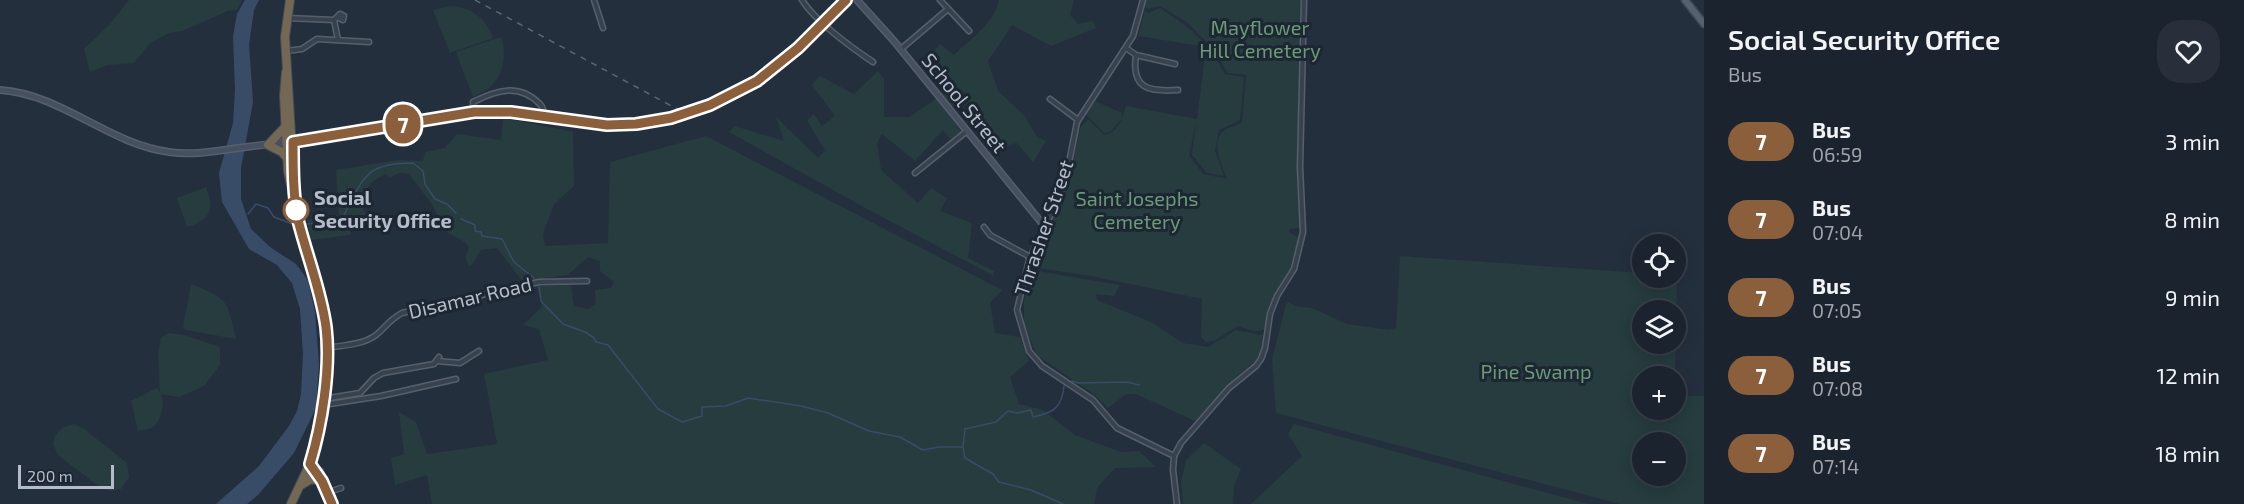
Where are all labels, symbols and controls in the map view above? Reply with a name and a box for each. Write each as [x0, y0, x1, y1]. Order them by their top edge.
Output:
park label: Mayflower Hill Cemetery [1199, 15, 1321, 62]
button: heart [2157, 20, 2220, 83]
text: Social Security Office [1728, 22, 2000, 56]
street label: School Street [917, 48, 1012, 157]
text: Bus [1728, 62, 1762, 86]
line badge: 7 [384, 104, 422, 144]
text: 7 [397, 112, 409, 137]
text: Bus [1812, 116, 1851, 142]
text: 3 min [2165, 128, 2220, 154]
text: 7 [1755, 129, 1767, 154]
text: 06:59 [1812, 142, 1862, 166]
street label: Thrasher Street [1009, 156, 1078, 299]
place label: Social Security Office [314, 185, 452, 233]
park label: Saint Josephs Cemetery [1076, 186, 1198, 233]
text: Bus [1812, 194, 1851, 220]
marker: Social Security Office [283, 197, 309, 223]
text: 8 min [2164, 206, 2220, 232]
text: 7 [1755, 207, 1767, 232]
text: 07:04 [1812, 220, 1863, 244]
map controls [1632, 234, 1686, 486]
button: locate [1632, 234, 1686, 288]
street label: Disamar Road [406, 271, 534, 323]
text: Bus [1812, 272, 1851, 298]
text: 9 min [2165, 284, 2220, 310]
text: 7 [1755, 285, 1767, 310]
text: 07:05 [1812, 298, 1862, 322]
button: layers [1632, 300, 1686, 354]
text: Bus [1812, 350, 1851, 376]
park label: Pine Swamp [1480, 359, 1592, 383]
text: 12 min [2156, 362, 2220, 388]
text: 7 [1755, 363, 1767, 388]
button: + [1632, 366, 1686, 420]
text: 07:08 [1812, 376, 1863, 400]
text: Bus [1812, 428, 1851, 454]
button: − [1632, 432, 1686, 486]
text: 18 min [2155, 440, 2220, 466]
text: 7 [1755, 441, 1767, 466]
text: 07:14 [1812, 454, 1859, 478]
scale bar [18, 462, 114, 490]
text: 200 m [27, 466, 73, 485]

